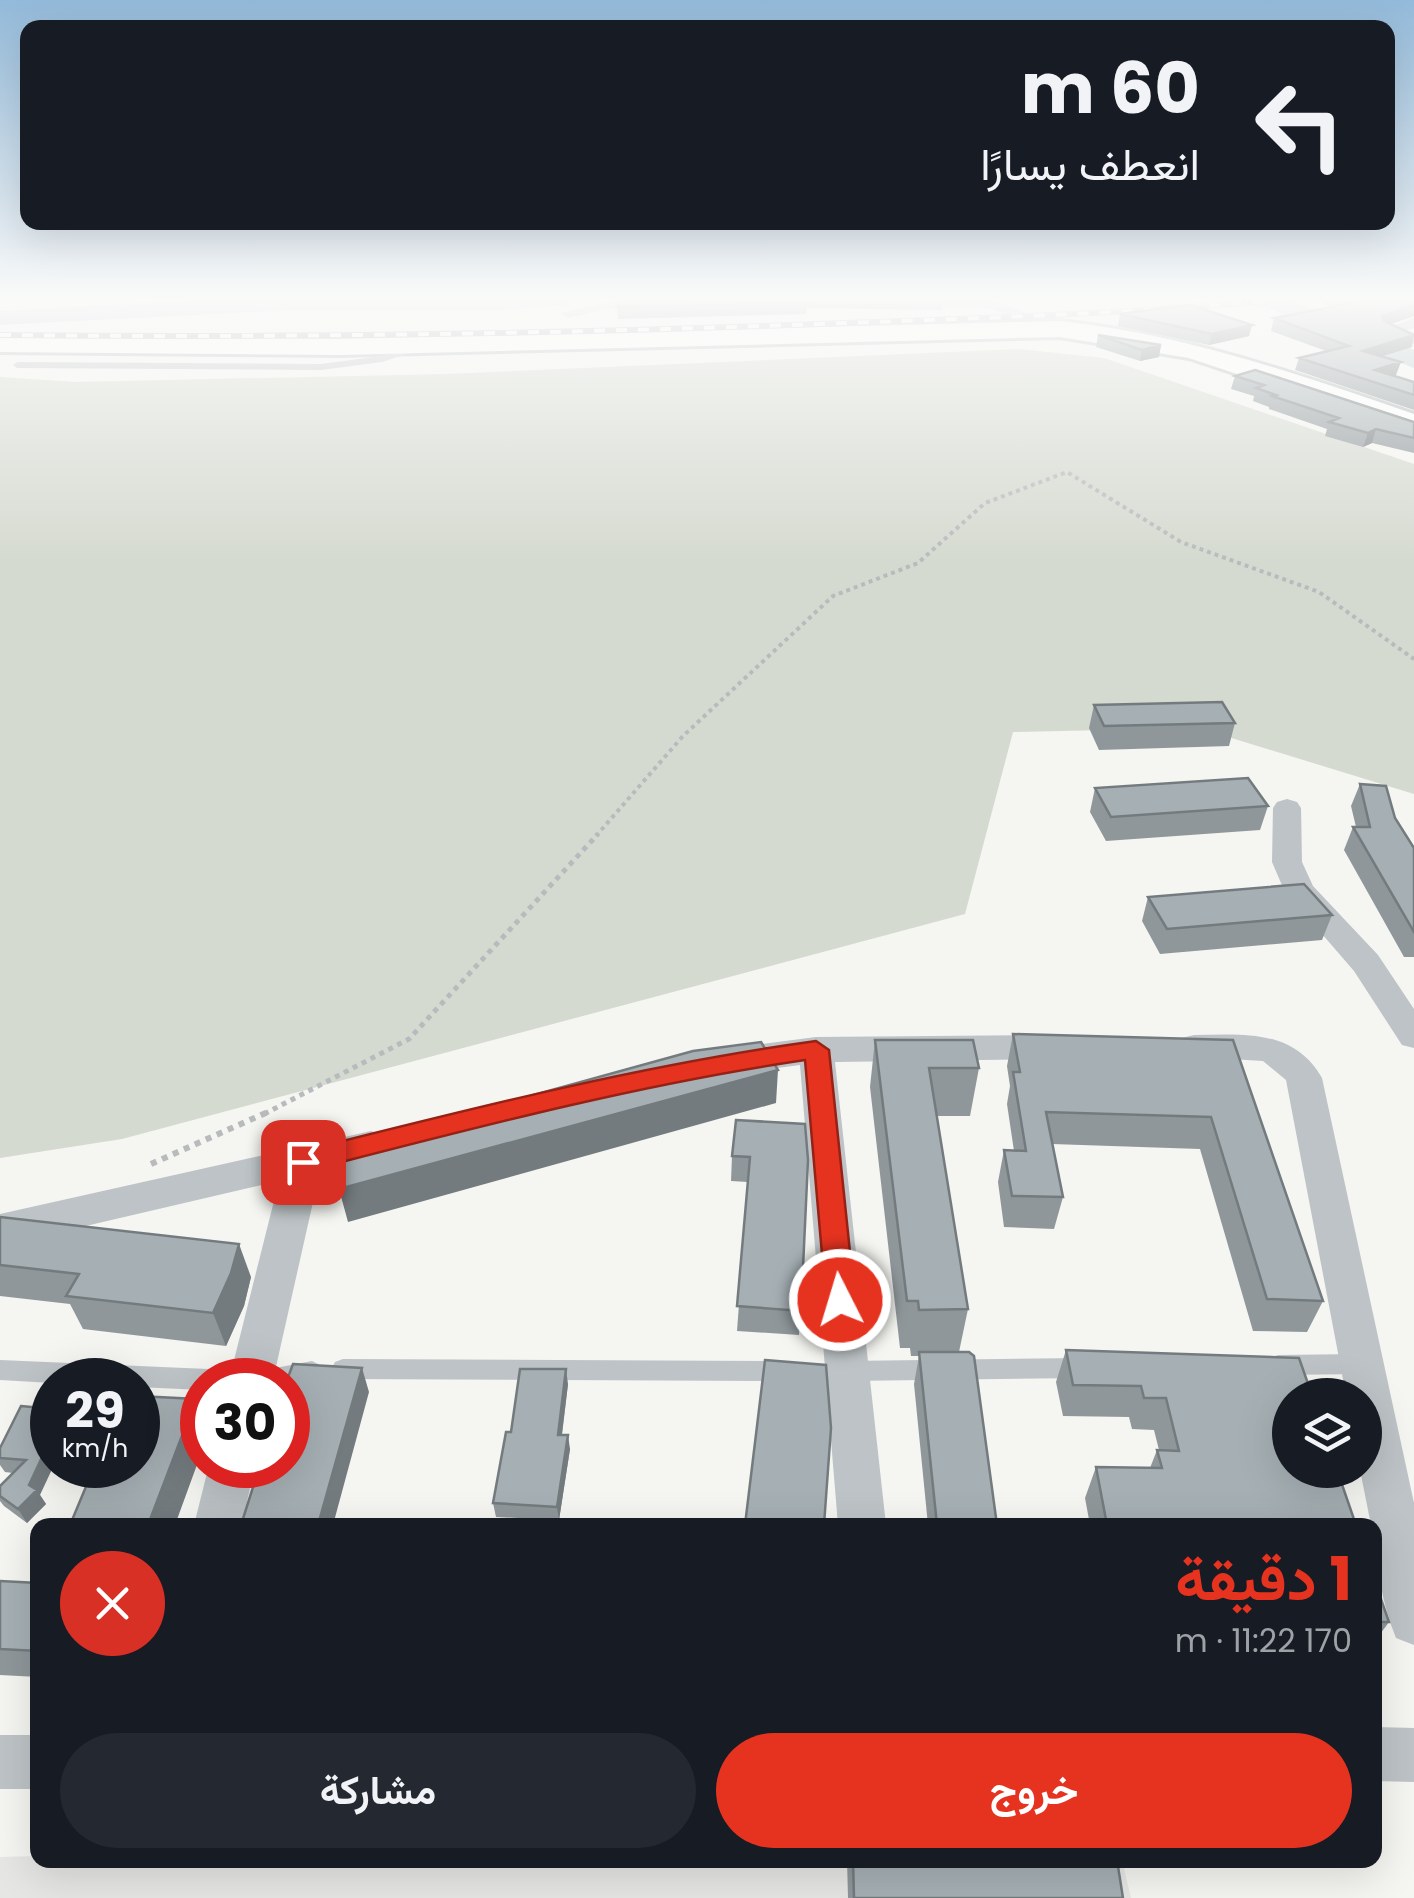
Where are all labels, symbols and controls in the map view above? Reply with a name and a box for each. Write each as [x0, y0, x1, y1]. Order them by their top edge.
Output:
text: 60 m [1021, 39, 1200, 138]
icon: left [1235, 60, 1365, 190]
text: انعطف يسارًا [980, 133, 1200, 196]
pin [261, 1120, 346, 1205]
icon: arrive [276, 1135, 331, 1190]
position arrow [788, 1248, 892, 1352]
speed limit sign: 30 [180, 1358, 310, 1488]
text: 29 [65, 1375, 125, 1446]
map controls [1272, 1378, 1382, 1488]
button: layers [1272, 1378, 1382, 1488]
text: km/h [62, 1431, 128, 1466]
text: 1 دقيقة [1175, 1537, 1352, 1621]
button: close [60, 1551, 165, 1656]
text: 170 m · 11:22 [1175, 1618, 1352, 1663]
button: مشاركة [60, 1733, 696, 1848]
button: خروج [716, 1733, 1352, 1848]

